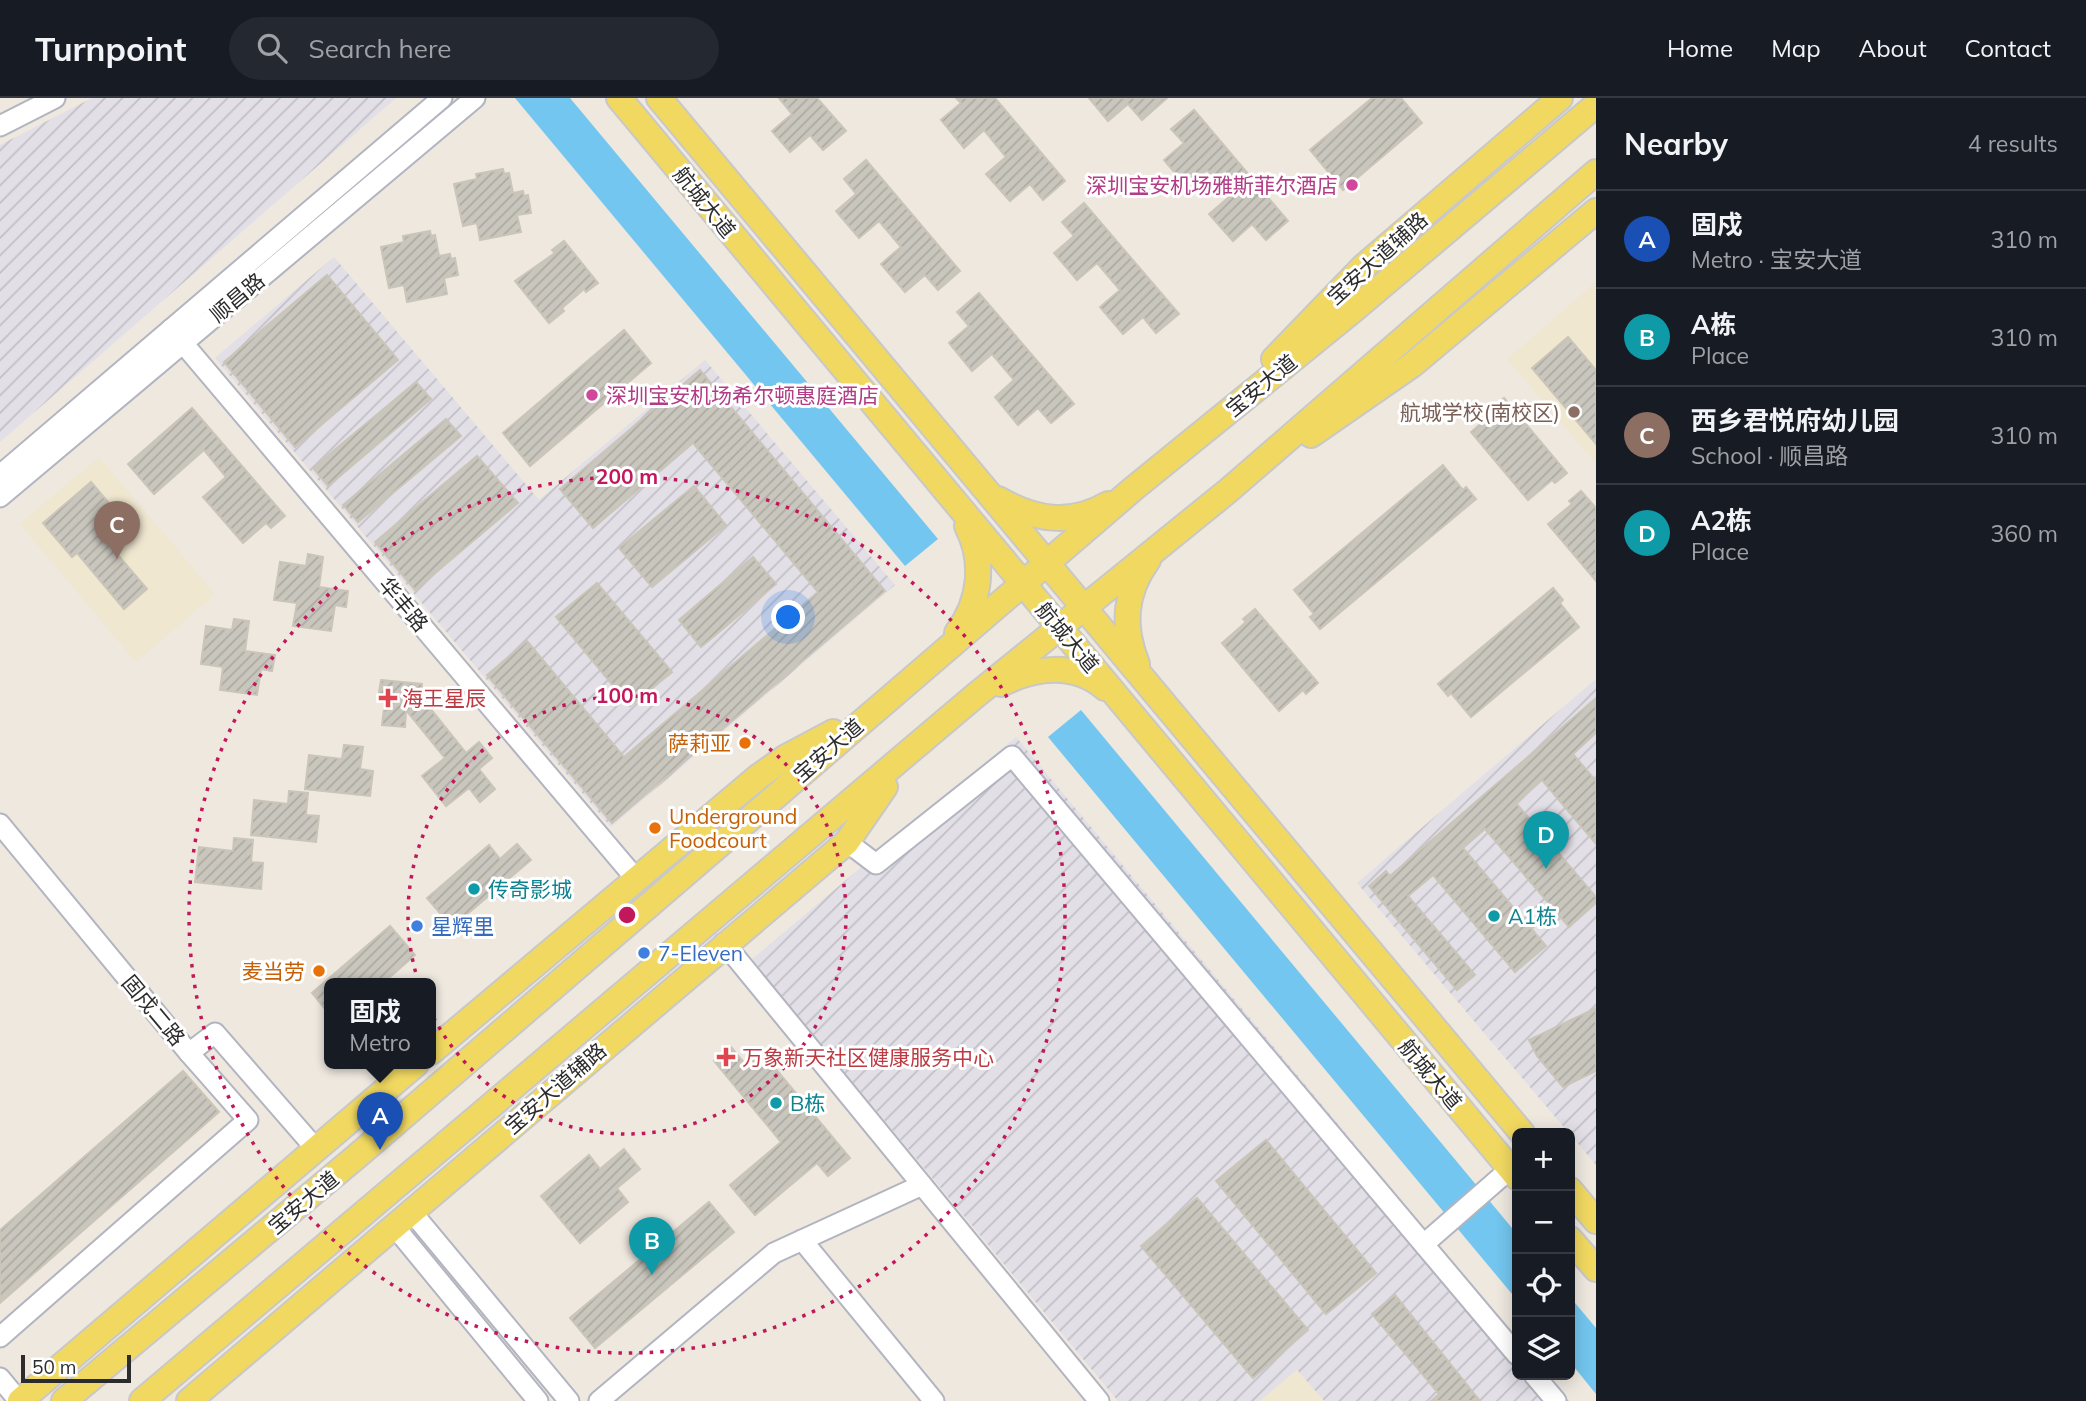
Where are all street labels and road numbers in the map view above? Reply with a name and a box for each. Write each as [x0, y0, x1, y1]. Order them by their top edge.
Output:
street label: 航城大道 [668, 161, 742, 243]
street label: 宝安大道辅路 [1321, 206, 1433, 310]
street label: 顺昌路 [205, 267, 269, 327]
street label: 宝安大道 [1220, 348, 1302, 422]
street label: 华丰路 [374, 572, 434, 636]
street label: 航城大道 [1031, 596, 1105, 678]
street label: 宝安大道 [788, 713, 868, 787]
street label: 固戍二路 [117, 969, 191, 1051]
street label: 航城大道 [1394, 1033, 1468, 1115]
street label: 宝安大道辅路 [499, 1037, 611, 1139]
street label: 宝安大道 [262, 1165, 344, 1239]

